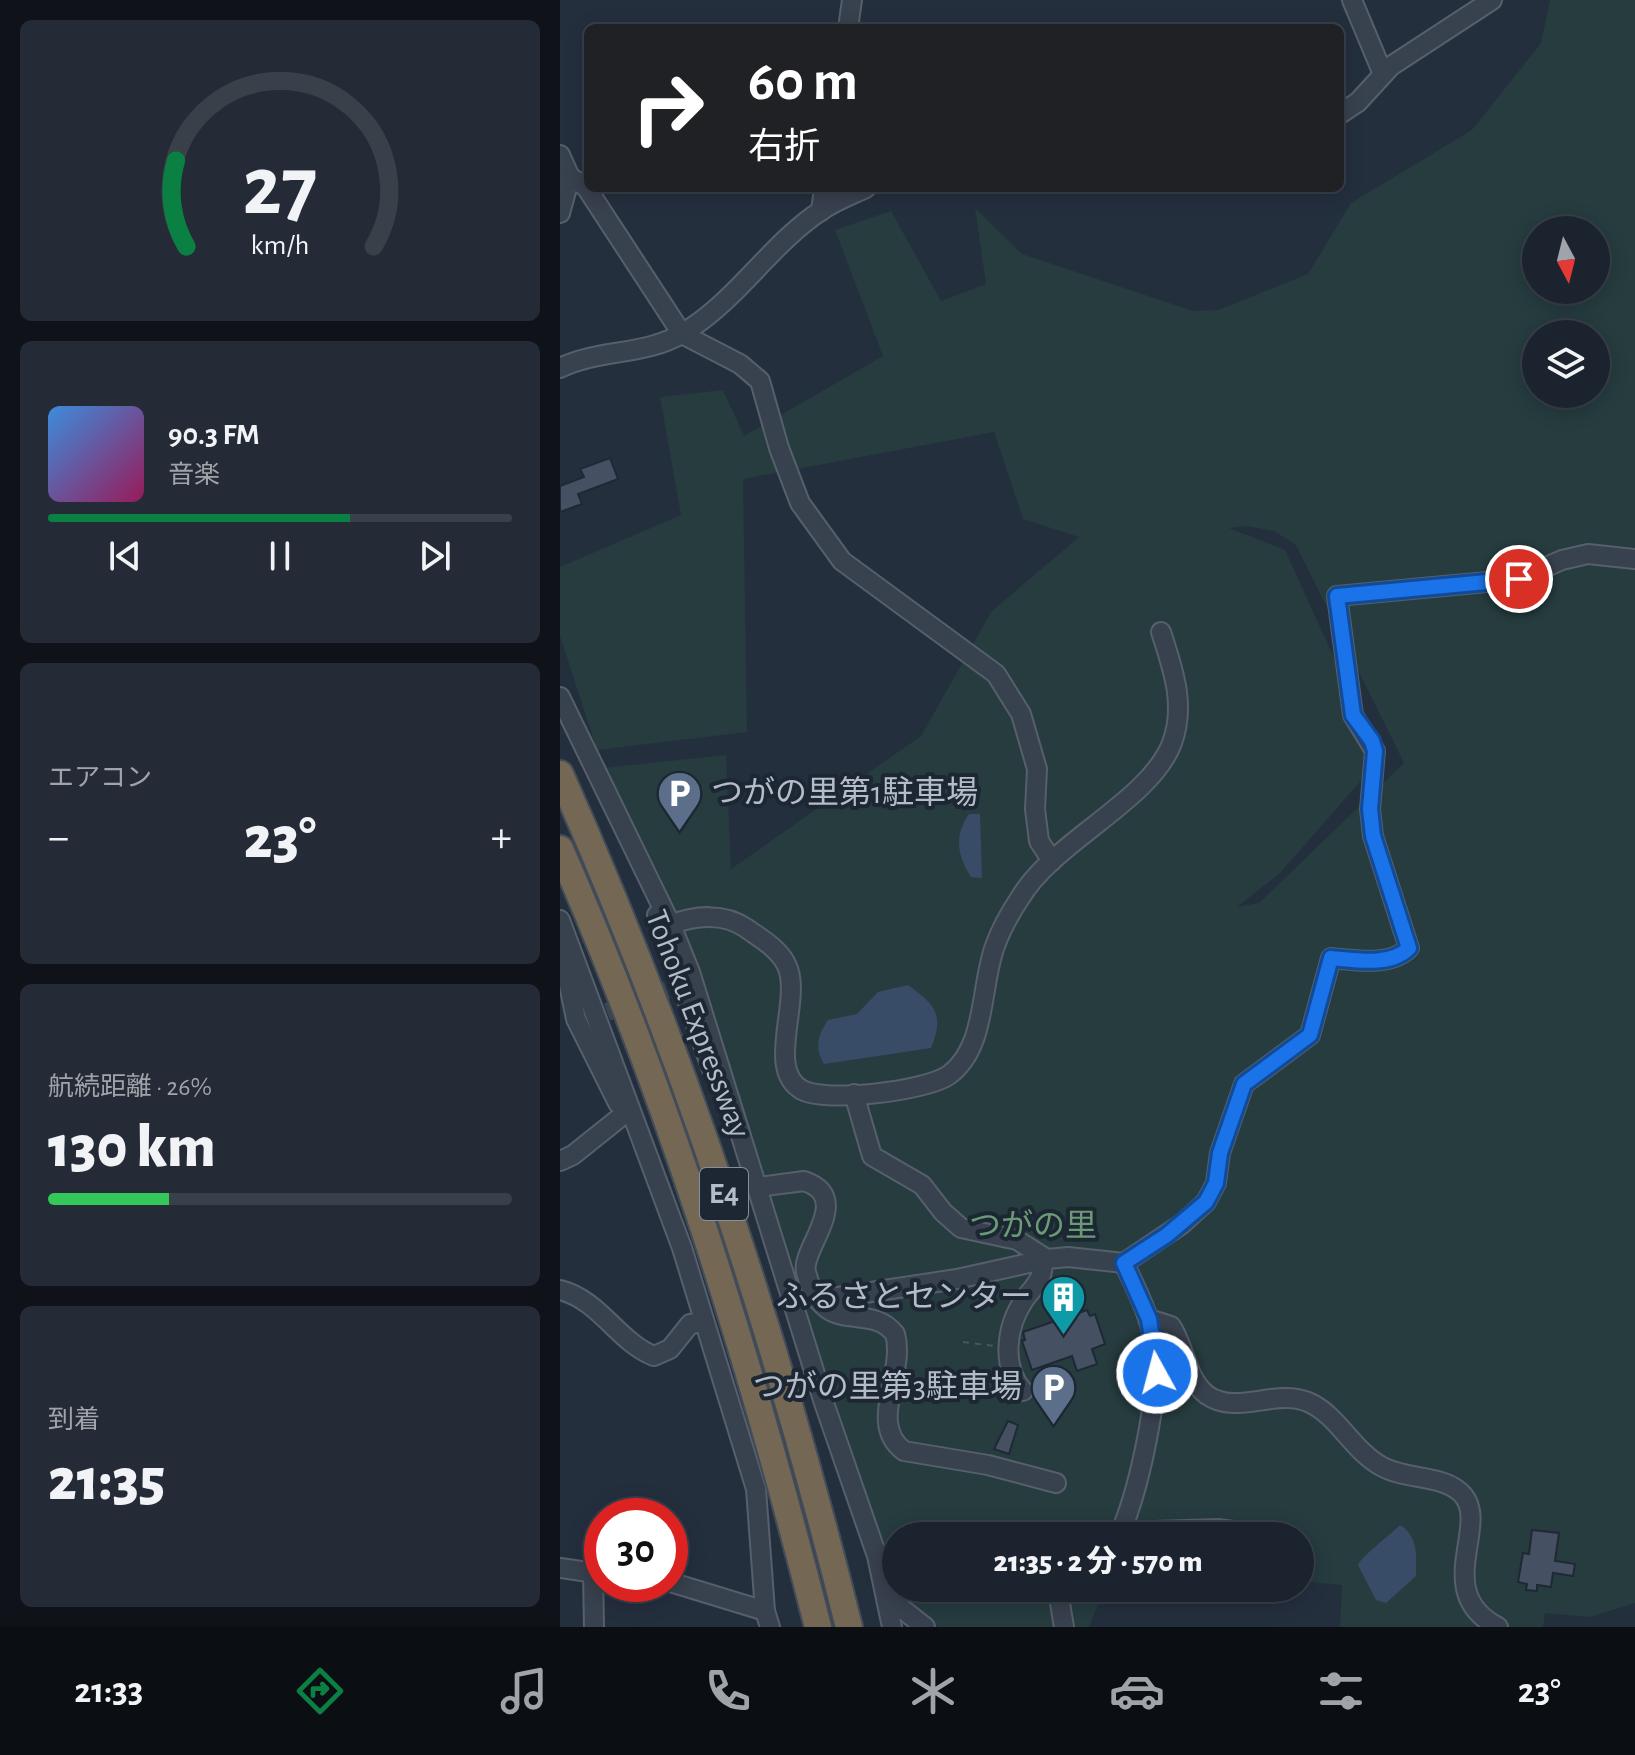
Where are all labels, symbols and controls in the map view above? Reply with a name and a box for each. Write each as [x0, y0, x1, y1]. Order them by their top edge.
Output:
text: 60 m [748, 54, 858, 110]
icon: right [616, 56, 720, 160]
text: 右折 [748, 129, 820, 165]
text: 27 [242, 145, 318, 229]
north arrow [1522, 216, 1610, 304]
map controls [1522, 216, 1610, 408]
text: km/h [251, 231, 309, 260]
button: layers [1522, 320, 1610, 408]
text: 90.3 FM [168, 420, 260, 450]
text: 音楽 [168, 462, 220, 488]
icon: previous [103, 534, 147, 578]
icon: pause [258, 534, 302, 578]
icon: next [413, 534, 457, 578]
pin [1485, 545, 1553, 613]
icon: arrive [1497, 557, 1541, 601]
text: エアコン [48, 765, 152, 791]
parking icon: つがの里第1駐車場 [656, 769, 704, 832]
place label: つがの里第1駐車場 [711, 775, 978, 809]
text: 23° [244, 809, 316, 869]
text: − [48, 816, 69, 860]
text: + [491, 816, 512, 860]
street label: Tohoku Expressway [640, 906, 756, 1143]
text: 航続距離 · 26% [48, 1074, 212, 1100]
text: 130 km [48, 1118, 216, 1178]
road number: E4 [700, 1168, 748, 1220]
park label: つがの里 [969, 1209, 1097, 1242]
building icon: ふるさとセンター [1039, 1273, 1087, 1336]
place label: ふるさとセンター [776, 1281, 1032, 1313]
position arrow [1115, 1331, 1199, 1415]
parking icon: つがの里第3駐車場 [1029, 1363, 1077, 1426]
place label: つがの里第3駐車場 [753, 1369, 1022, 1403]
text: 到着 [48, 1407, 100, 1433]
text: 21:35 [48, 1451, 165, 1511]
speed limit sign: 30 [584, 1498, 688, 1602]
text: 21:35 · 2 分 · 570 m [994, 1547, 1202, 1577]
icon: directions [292, 1663, 348, 1719]
icon: music [496, 1663, 552, 1719]
icon: phone [700, 1663, 756, 1719]
icon: climate [905, 1663, 961, 1719]
icon: car [1109, 1663, 1165, 1719]
icon: filters [1313, 1663, 1369, 1719]
text: 21:33 [74, 1673, 143, 1709]
text: 23° [1518, 1673, 1561, 1709]

